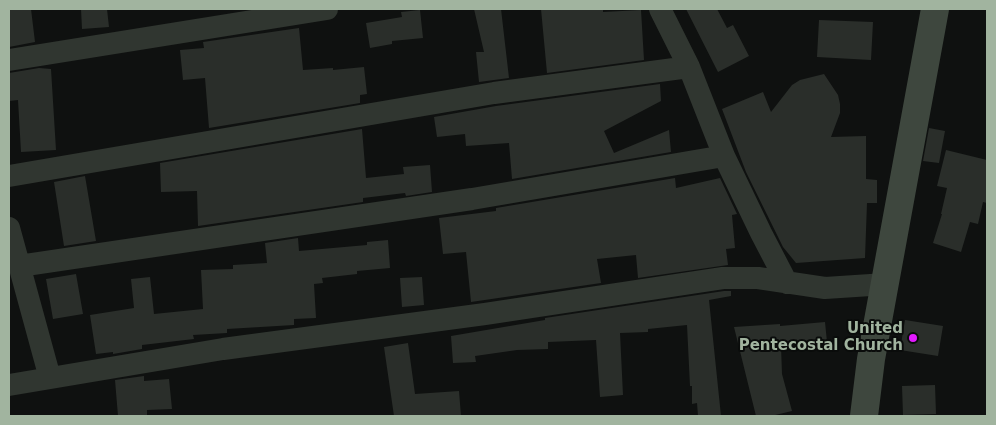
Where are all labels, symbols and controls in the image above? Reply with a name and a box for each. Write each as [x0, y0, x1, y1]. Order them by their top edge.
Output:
place label: United Pentecostal Church [739, 320, 903, 355]
marker: United Pentecostal Church [907, 332, 919, 344]

